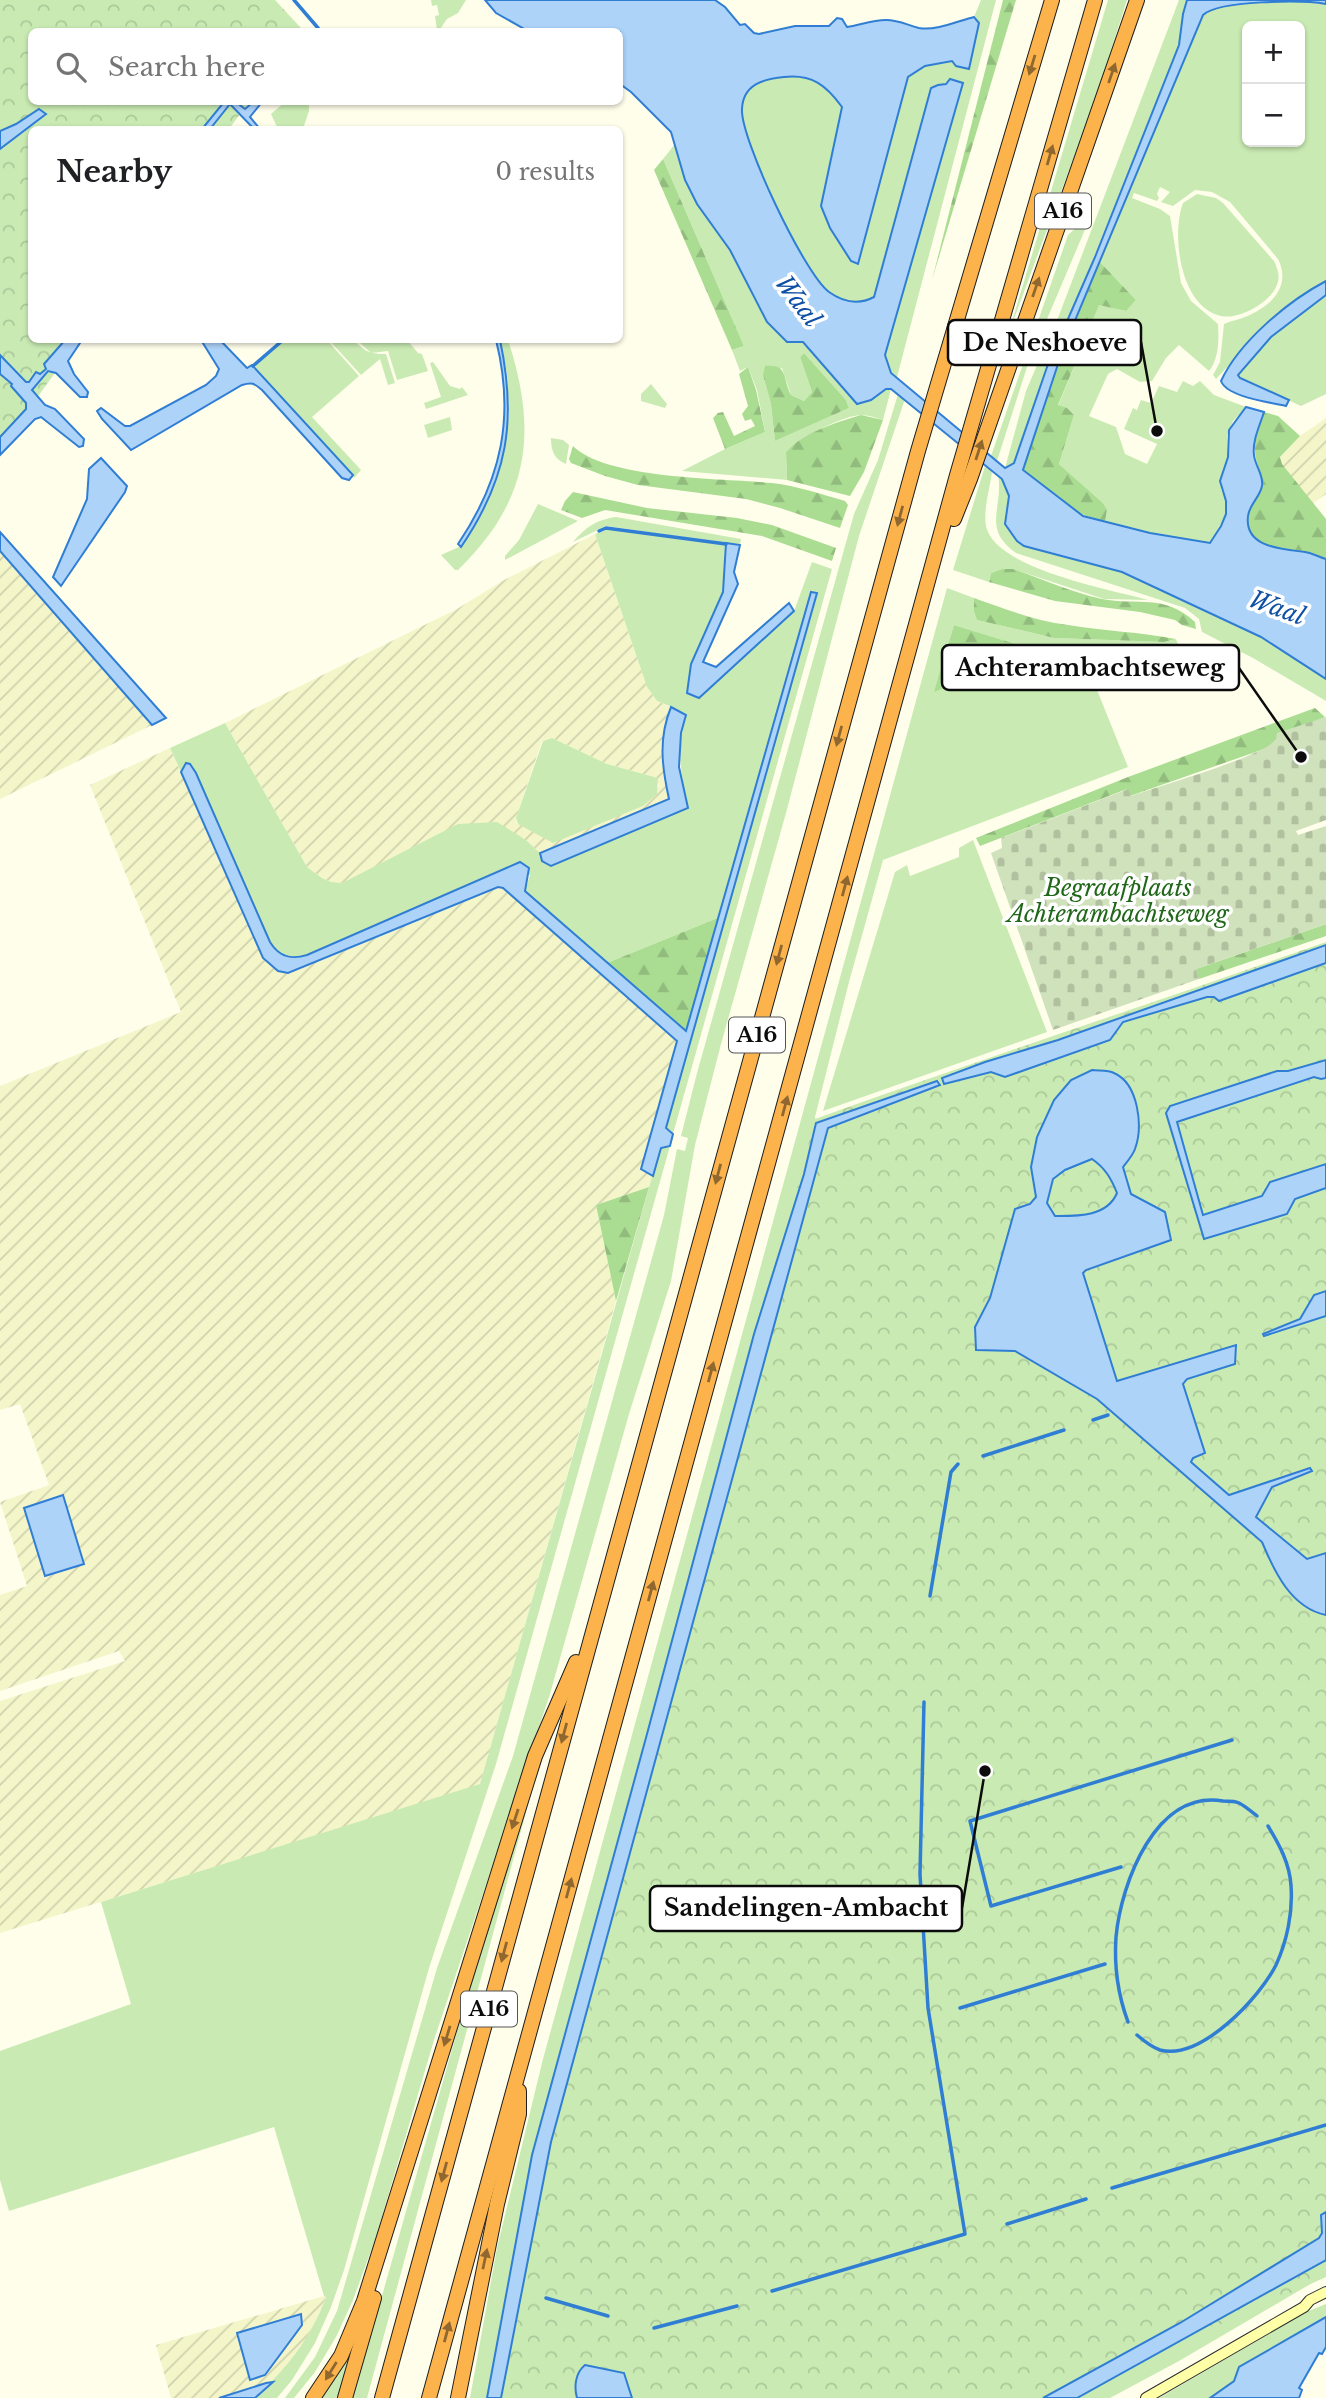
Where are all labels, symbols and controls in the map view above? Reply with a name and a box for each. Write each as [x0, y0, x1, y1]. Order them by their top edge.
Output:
map controls [1242, 21, 1305, 147]
button: + [1242, 21, 1305, 84]
search box [28, 28, 623, 105]
icon: search [52, 48, 90, 86]
text: Search here [108, 51, 265, 83]
one-way arrow [1027, 55, 1037, 76]
one-way arrow [1106, 62, 1117, 83]
button: − [1242, 84, 1305, 147]
one-way arrow [1046, 144, 1056, 165]
text: Nearby [56, 153, 172, 190]
text: 0 results [496, 158, 595, 186]
road number: A16 [1035, 194, 1091, 228]
water label: Waal [770, 269, 827, 333]
one-way arrow [1031, 277, 1042, 298]
callout: De Neshoeve [948, 320, 1141, 365]
text: De Neshoeve [963, 328, 1127, 357]
one-way arrow [975, 440, 985, 461]
one-way arrow [894, 506, 905, 528]
water label: Waal [1245, 584, 1309, 631]
callout: Achterambachtseweg [942, 645, 1239, 690]
text: Achterambachtseweg [954, 653, 1226, 682]
one-way arrow [834, 726, 844, 747]
park label: Begraafplaats Achterambachtseweg [1005, 874, 1230, 928]
one-way arrow [840, 875, 851, 897]
one-way arrow [773, 944, 784, 966]
road number: A16 [729, 1018, 785, 1052]
one-way arrow [780, 1095, 790, 1116]
one-way arrow [713, 1164, 723, 1185]
one-way arrow [706, 1361, 717, 1383]
one-way arrow [646, 1581, 656, 1602]
one-way arrow [559, 1723, 569, 1744]
one-way arrow [509, 1809, 520, 1830]
one-way arrow [564, 1877, 575, 1899]
callout: Sandelingen-Ambacht [650, 1886, 962, 1931]
text: Sandelingen-Ambacht [664, 1893, 949, 1922]
one-way arrow [499, 1942, 509, 1963]
road number: A16 [461, 1992, 517, 2026]
one-way arrow [442, 2026, 452, 2047]
one-way arrow [439, 2161, 449, 2182]
one-way arrow [480, 2248, 491, 2270]
one-way arrow [442, 2321, 453, 2343]
one-way arrow [325, 2362, 338, 2381]

